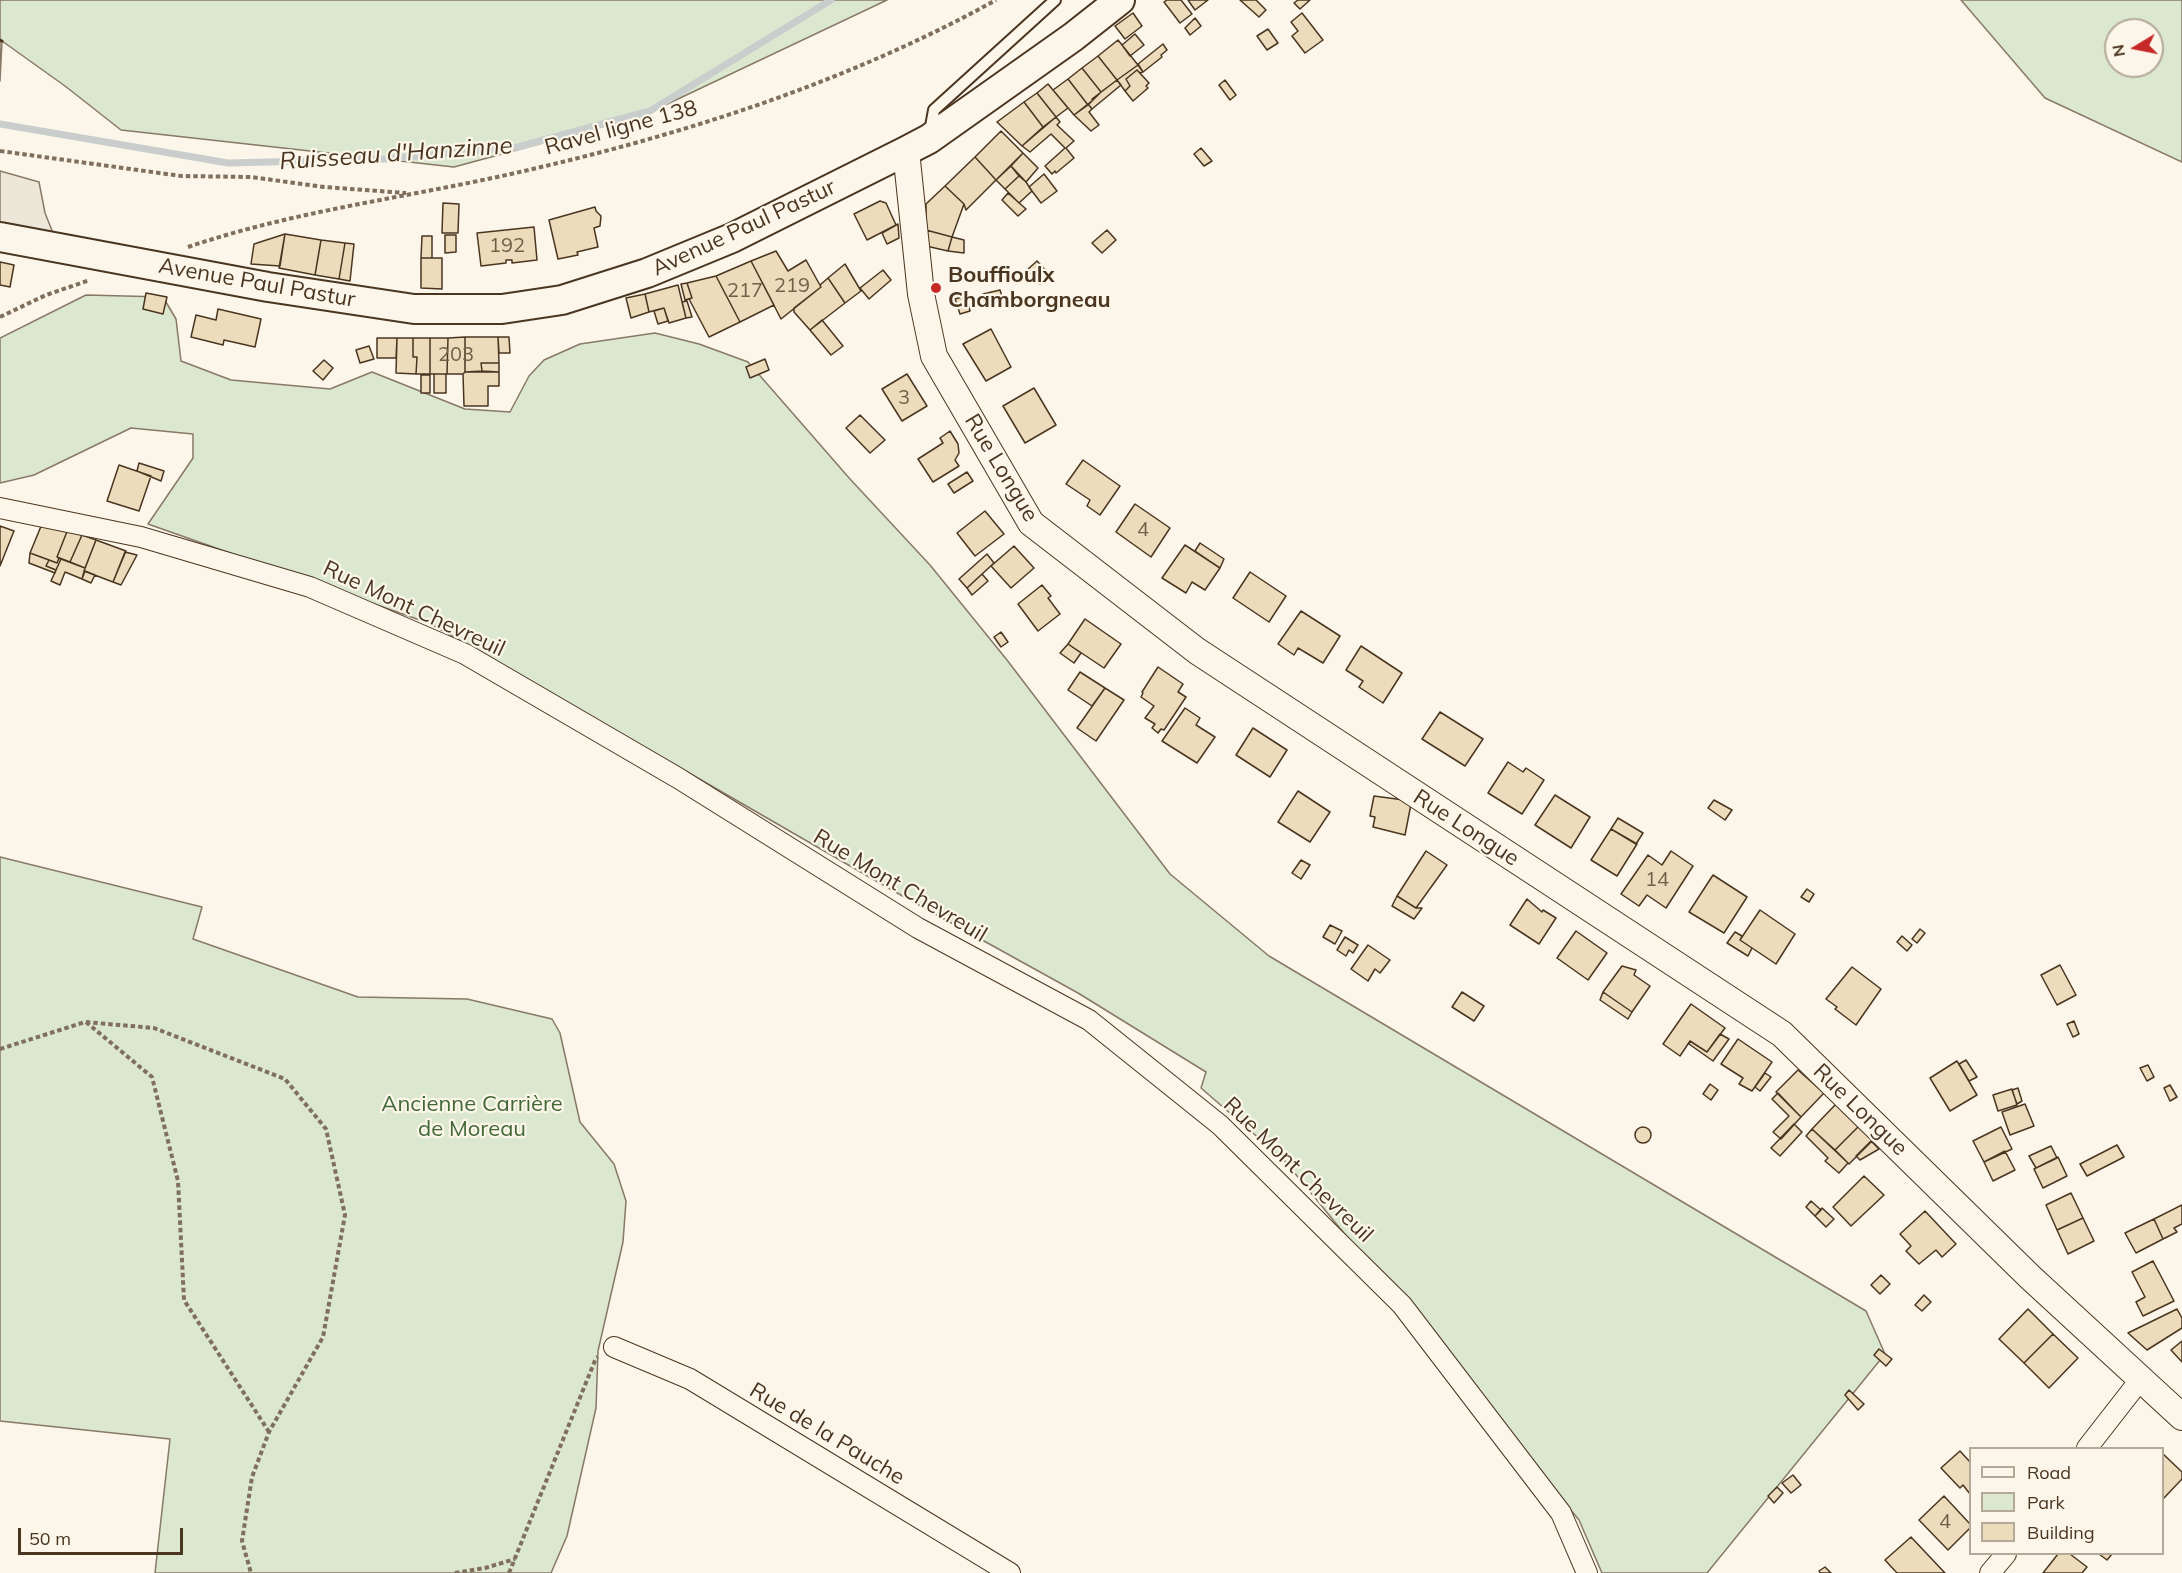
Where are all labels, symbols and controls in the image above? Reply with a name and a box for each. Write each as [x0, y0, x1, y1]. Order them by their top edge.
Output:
north arrow [2104, 18, 2164, 78]
text: N [2107, 43, 2129, 58]
street label: Ravel ligne 138 [542, 95, 700, 161]
water label: Ruisseau d'Hanzinne [279, 131, 513, 177]
street label: Avenue Paul Pastur [648, 174, 840, 282]
house number: 192 [489, 234, 525, 258]
street label: Avenue Paul Pastur [157, 253, 357, 313]
place label: Bouffioulx Chamborgneau [948, 262, 1111, 314]
house number: 219 [774, 274, 810, 298]
house number: 217 [727, 279, 763, 303]
marker: Bouffioulx Chamborgneau [929, 281, 943, 295]
house number: 203 [438, 343, 474, 367]
house number: 3 [898, 386, 910, 410]
street label: Rue Longue [959, 409, 1043, 527]
house number: 4 [1137, 518, 1149, 542]
street label: Rue Mont Chevreuil [319, 555, 509, 663]
street label: Rue Longue [1408, 784, 1524, 872]
street label: Rue Mont Chevreuil [808, 824, 992, 948]
house number: 14 [1645, 868, 1669, 892]
street label: Rue Longue [1807, 1059, 1913, 1161]
park label: Ancienne Carrière de Moreau [381, 1091, 563, 1142]
street label: Rue Mont Chevreuil [1218, 1092, 1378, 1248]
street label: Rue de la Pauche [745, 1377, 909, 1491]
legend [1969, 1447, 2164, 1555]
text: Road [2027, 1461, 2071, 1484]
text: Park [2027, 1491, 2065, 1514]
house number: 4 [1939, 1510, 1951, 1534]
scale bar [21, 1516, 186, 1554]
text: Building [2027, 1521, 2095, 1544]
text: 50 m [29, 1527, 71, 1550]

